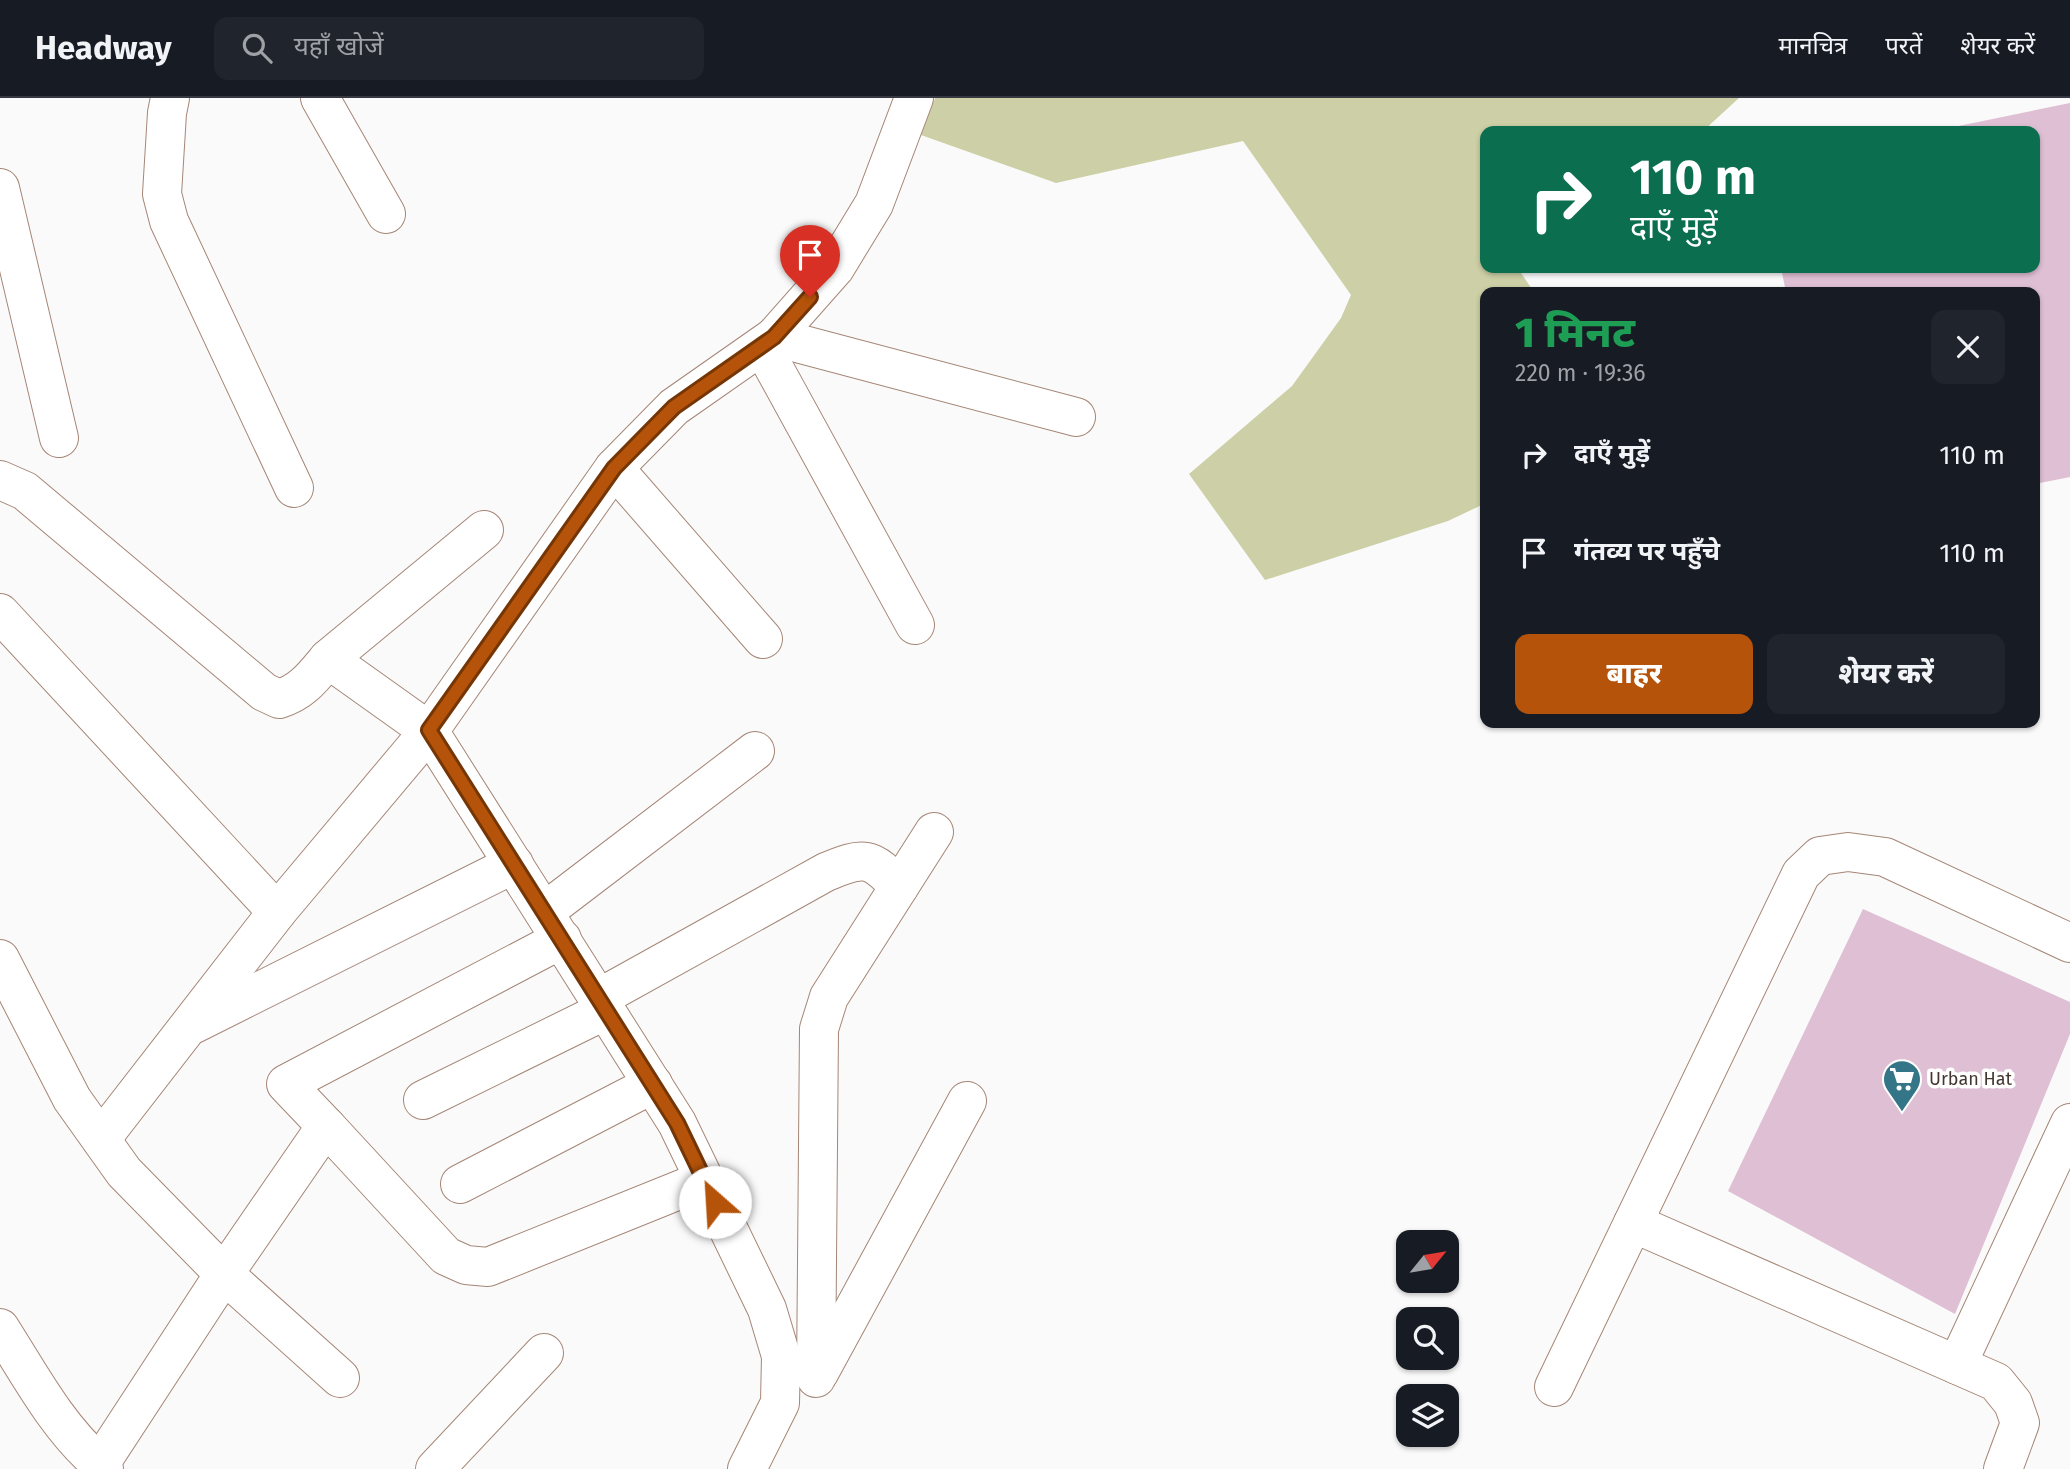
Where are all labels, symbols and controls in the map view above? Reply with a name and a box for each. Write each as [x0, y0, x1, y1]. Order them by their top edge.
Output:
search box [214, 17, 704, 80]
text: Headway [35, 28, 172, 68]
icon: search [238, 29, 276, 67]
text: यहाँ खोजें [294, 31, 384, 62]
text: मानचित्र [1779, 32, 1847, 60]
text: परतें [1885, 32, 1922, 60]
text: शेयर करें [1960, 32, 2035, 60]
text: 110 m [1630, 148, 1756, 207]
icon: right [1515, 154, 1606, 245]
text: दाएँ मुड़ें [1630, 208, 1718, 246]
pin [780, 225, 840, 297]
icon: arrive [791, 236, 829, 274]
text: 1 मिनट [1515, 308, 1635, 358]
button: close [1931, 310, 2005, 384]
text: 220 m · 19:36 [1515, 359, 1646, 387]
icon: right [1515, 436, 1553, 474]
text: दाएँ मुड़ें [1574, 438, 1650, 469]
text: 110 m [1939, 440, 2005, 471]
icon: arrive [1515, 534, 1553, 572]
text: गंतव्य पर पहुँचे [1574, 536, 1720, 567]
text: 110 m [1939, 538, 2005, 569]
button: बाहर [1515, 634, 1753, 714]
button: शेयर करें [1767, 634, 2005, 714]
supermarket icon: Urban Hat [1881, 1058, 1923, 1113]
place label: Urban Hat [1929, 1068, 2013, 1090]
position arrow [678, 1165, 752, 1239]
north arrow [1396, 1230, 1460, 1293]
map controls [1396, 1230, 1459, 1447]
button: search [1396, 1307, 1459, 1370]
button: layers [1396, 1384, 1459, 1447]

